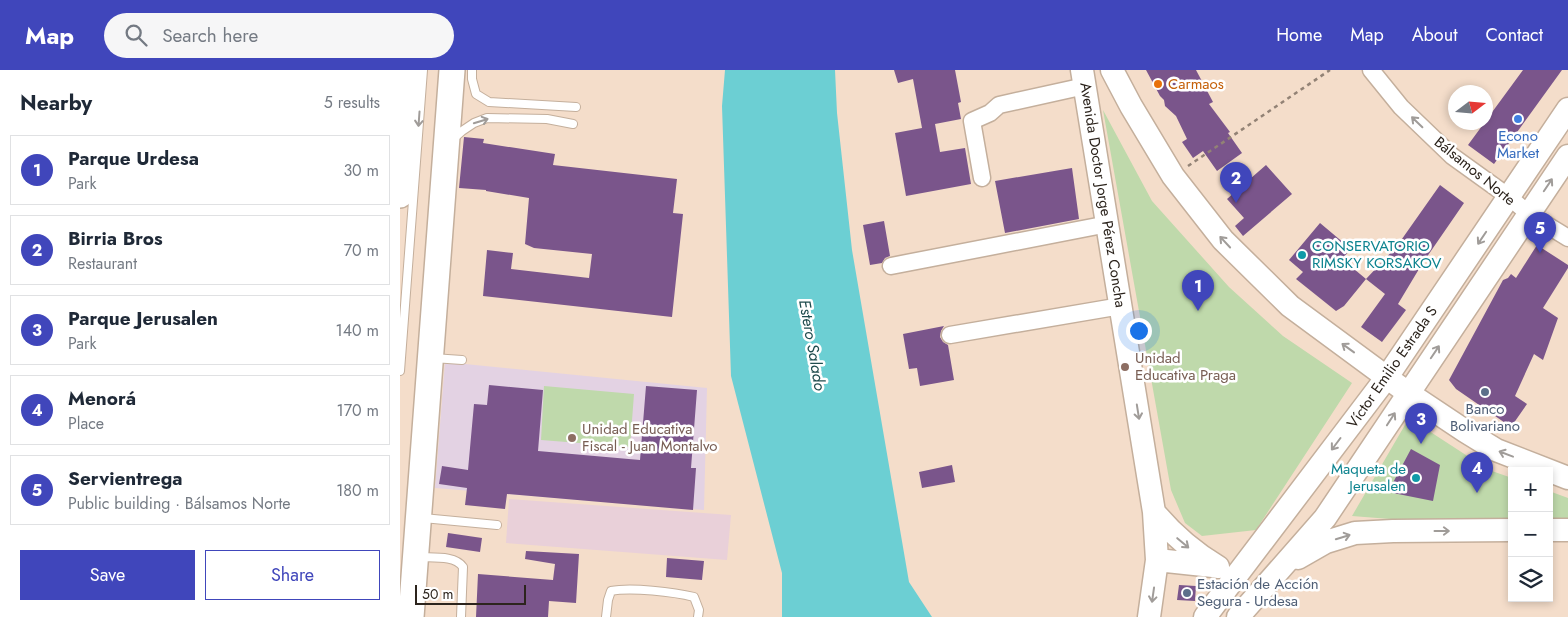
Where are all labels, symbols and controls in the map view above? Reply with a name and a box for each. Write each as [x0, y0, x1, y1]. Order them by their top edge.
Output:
search box [104, 13, 454, 58]
text: Map [25, 18, 74, 53]
icon: search [122, 21, 150, 49]
text: Search here [162, 22, 258, 49]
text: Home [1276, 22, 1322, 48]
text: Map [1350, 22, 1384, 48]
text: About [1412, 22, 1457, 48]
text: Contact [1485, 22, 1543, 48]
place label: Carmaos [1168, 73, 1224, 95]
marker: Carmaos [1152, 78, 1164, 90]
street label: Avenida Doctor Jorge Pérez Concha [1074, 81, 1132, 309]
north arrow [1448, 85, 1493, 130]
text: Nearby [20, 88, 92, 118]
text: 5 results [324, 91, 380, 114]
one-way arrow [414, 110, 424, 126]
marker: Econo Market [1512, 113, 1524, 125]
one-way arrow [473, 116, 489, 125]
one-way arrow [1411, 116, 1423, 128]
place label: Econo Market [1497, 125, 1540, 164]
street label: Bálsamos Norte [1430, 131, 1521, 211]
text: Parque Urdesa [68, 145, 199, 172]
text: 1 [33, 159, 41, 182]
text: 30 m [343, 159, 379, 182]
pin: 2 [1220, 162, 1252, 203]
text: Park [68, 172, 97, 195]
one-way arrow [1543, 178, 1553, 192]
pin: 5 [1524, 212, 1556, 253]
text: Birria Bros [68, 225, 163, 252]
one-way arrow [1476, 230, 1486, 244]
place label: CONSERVATORIO RIMSKY KORSAKOV [1312, 235, 1442, 274]
one-way arrow [1219, 236, 1231, 248]
text: 2 [32, 239, 42, 262]
text: 70 m [344, 239, 379, 262]
marker: CONSERVATORIO RIMSKY KORSAKOV [1296, 249, 1308, 261]
text: Restaurant [68, 252, 137, 275]
pin: 1 [1182, 270, 1214, 311]
water label: Estero Salado [793, 298, 832, 393]
street label: Víctor Emilio Estrada S [1341, 301, 1443, 433]
text: Parque Jerusalen [68, 305, 218, 332]
your location [1126, 318, 1152, 344]
text: 3 [32, 319, 42, 342]
text: 140 m [336, 319, 379, 342]
text: Park [68, 332, 97, 355]
one-way arrow [1341, 343, 1355, 353]
one-way arrow [1430, 345, 1440, 359]
place label: Unidad Educativa Praga [1135, 347, 1236, 386]
marker: Unidad Educativa Praga [1119, 361, 1131, 373]
text: Menorá [68, 385, 136, 412]
marker: Banco Bolivariano [1479, 386, 1491, 398]
place label: Banco Bolivariano [1450, 398, 1520, 437]
text: 4 [31, 399, 43, 422]
text: 170 m [337, 399, 379, 422]
one-way arrow [1134, 403, 1144, 419]
pin: 3 [1405, 403, 1437, 444]
text: Place [68, 412, 104, 435]
one-way arrow [1385, 412, 1396, 426]
place label: Unidad Educativa Fiscal - Juan Montalvo [582, 418, 718, 457]
marker: Unidad Educativa Fiscal - Juan Montalvo [566, 432, 578, 444]
one-way arrow [1331, 437, 1342, 450]
one-way arrow [1499, 449, 1514, 458]
pin: 4 [1461, 452, 1493, 493]
place label: Maqueta de Jerusalen [1331, 458, 1406, 497]
text: Servientrega [68, 465, 183, 492]
map controls [1508, 467, 1553, 602]
button: + [1508, 467, 1553, 512]
marker: Maqueta de Jerusalen [1410, 472, 1422, 484]
text: 5 [32, 479, 42, 502]
text: 180 m [336, 479, 379, 502]
text: Public building · Bálsamos Norte [68, 492, 291, 515]
button: − [1508, 512, 1553, 557]
one-way arrow [1434, 526, 1450, 536]
one-way arrow [1335, 531, 1351, 541]
one-way arrow [1177, 538, 1190, 549]
button: Save [20, 550, 195, 600]
button: Share [205, 550, 380, 600]
button: layers [1508, 557, 1553, 602]
place label: Estación de Acción Segura - Urdesa [1197, 573, 1319, 612]
scale bar [415, 582, 526, 605]
text: 50 m [422, 584, 453, 604]
one-way arrow [1147, 587, 1157, 603]
marker: Estación de Acción Segura - Urdesa [1181, 587, 1193, 599]

